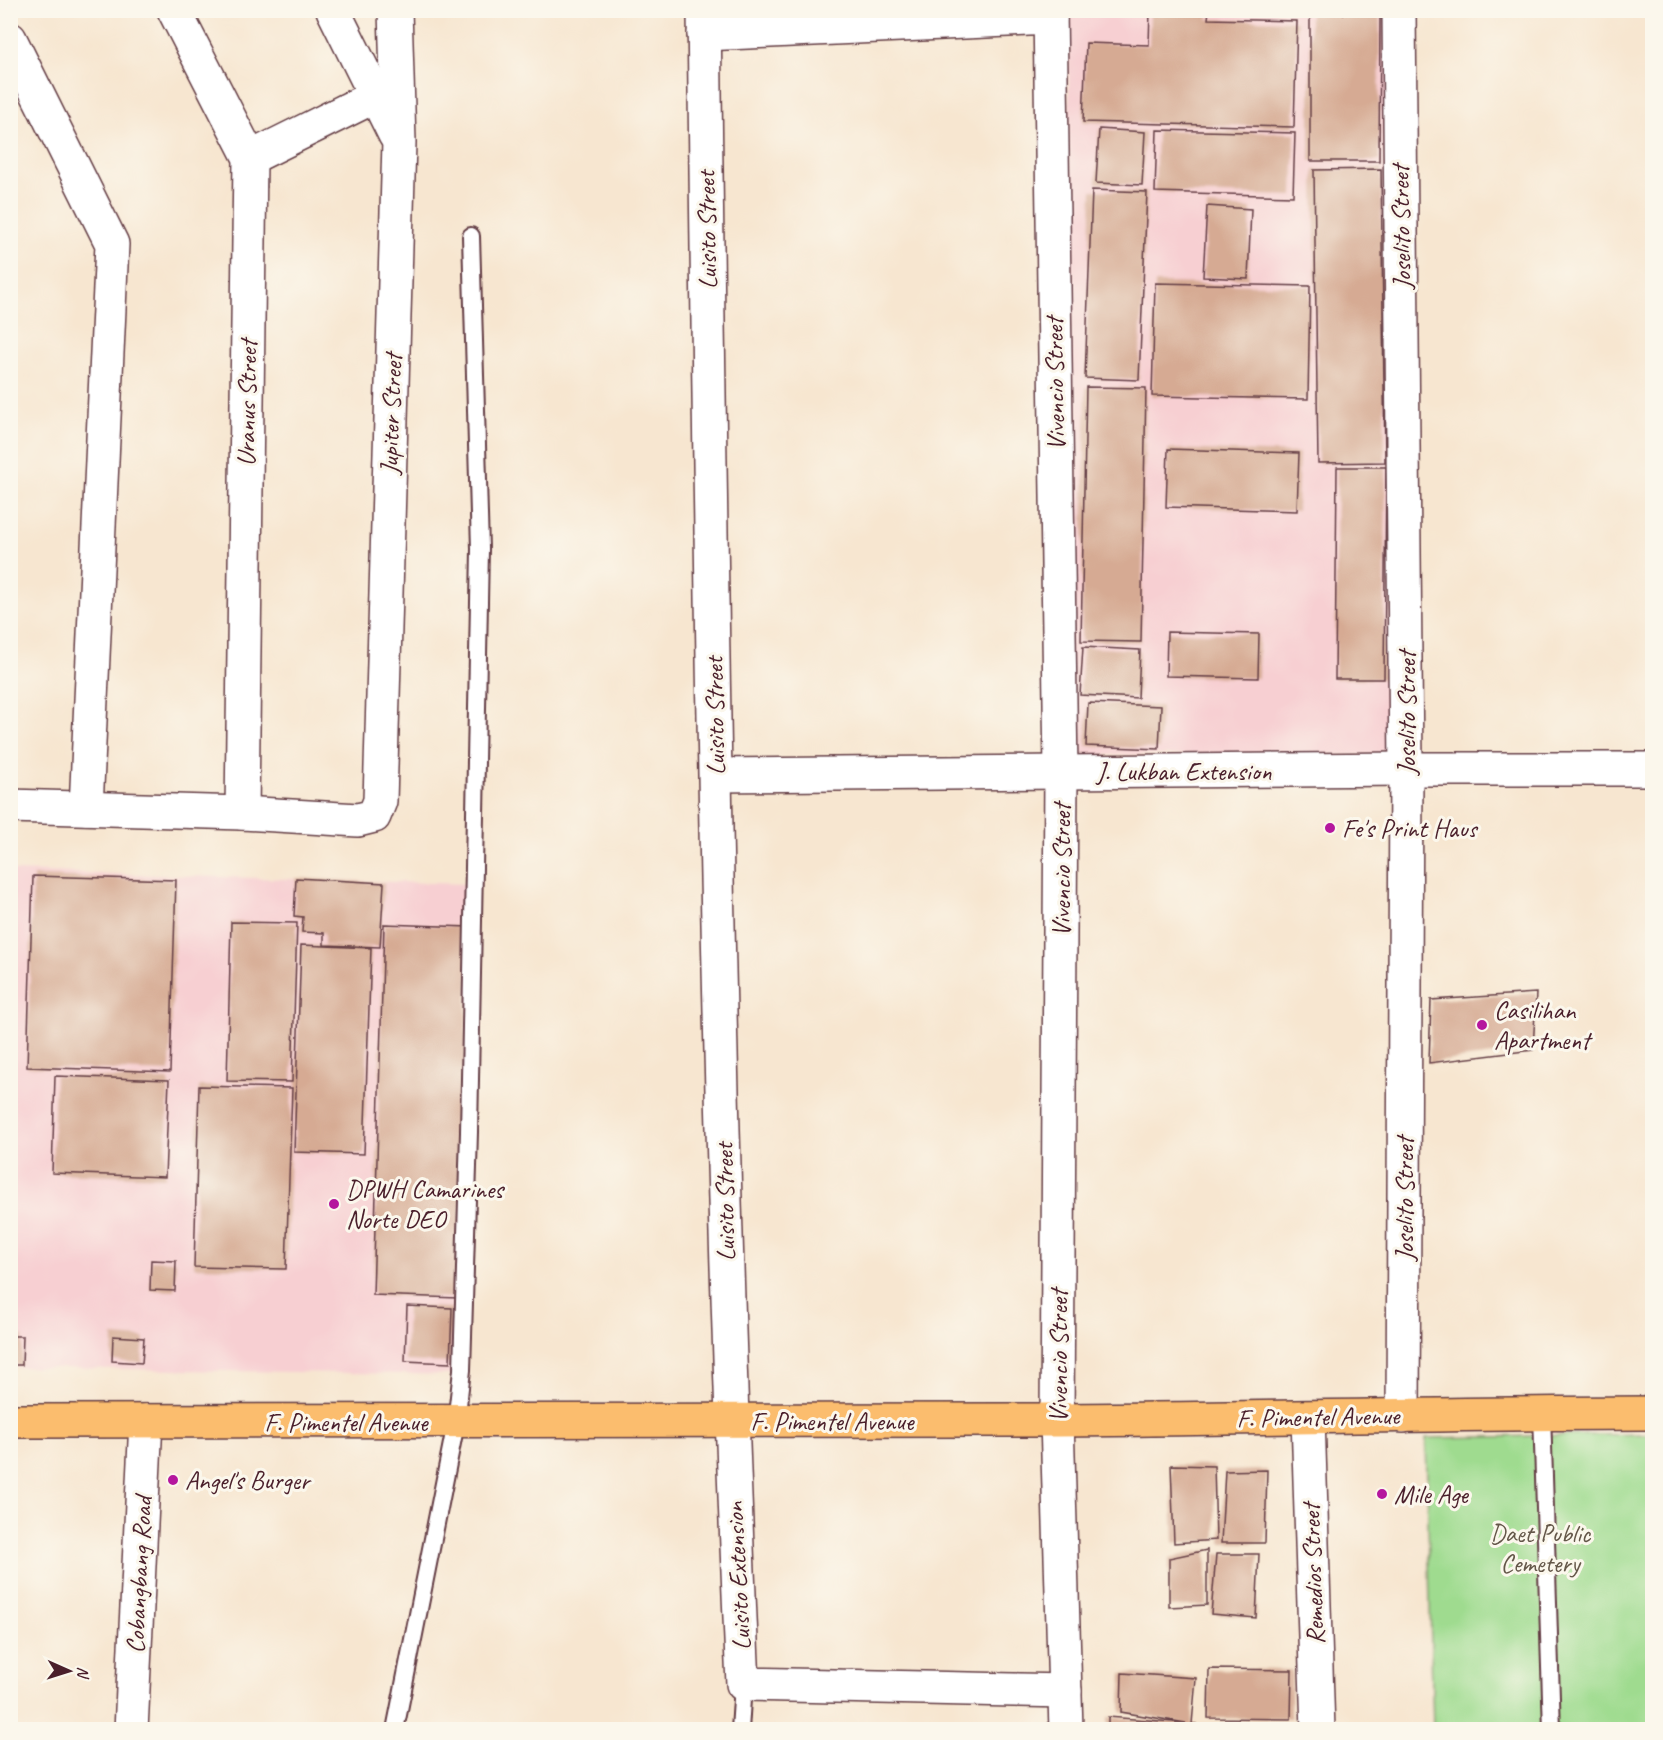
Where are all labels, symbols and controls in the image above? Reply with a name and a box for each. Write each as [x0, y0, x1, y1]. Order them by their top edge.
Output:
street label: Joselito Street [1383, 161, 1419, 291]
street label: Luisito Street [689, 168, 725, 289]
street label: Vivencio Street [1037, 314, 1073, 451]
street label: Uranus Street [229, 336, 265, 467]
street label: Jupiter Street [372, 350, 410, 477]
street label: Joselito Street [1390, 648, 1423, 777]
street label: Luisito Street [697, 654, 733, 775]
street label: J. Lukban Extension [1095, 755, 1272, 788]
street label: Vivencio Street [1045, 800, 1078, 937]
place label: Fe's Print Haus [1342, 812, 1479, 845]
marker: Fe's Print Haus [1323, 821, 1337, 835]
place label: Casilihan Apartment [1494, 994, 1593, 1057]
marker: Casilihan Apartment [1475, 1018, 1489, 1032]
street label: Joselito Street [1388, 1134, 1421, 1263]
street label: Luisito Street [707, 1140, 743, 1261]
place label: DPWH Camarines Norte DEO [346, 1173, 505, 1236]
marker: DPWH Camarines Norte DEO [327, 1197, 341, 1211]
street label: Vivencio Street [1042, 1286, 1075, 1423]
street label: F. Pimentel Avenue [1236, 1399, 1401, 1435]
street label: F. Pimentel Avenue [751, 1405, 915, 1438]
street label: F. Pimentel Avenue [265, 1406, 429, 1439]
place label: Angel's Burger [185, 1464, 312, 1497]
marker: Angel's Burger [166, 1473, 180, 1487]
place label: Mile Age [1394, 1478, 1469, 1511]
marker: Mile Age [1375, 1487, 1389, 1501]
street label: Cobangbang Road [118, 1492, 160, 1654]
street label: Remedios Street [1294, 1499, 1332, 1645]
street label: Luisito Extension [718, 1500, 758, 1651]
park label: Daet Public Cemetery [1490, 1517, 1592, 1580]
north arrow [39, 1641, 99, 1701]
text: N [73, 1666, 93, 1680]

